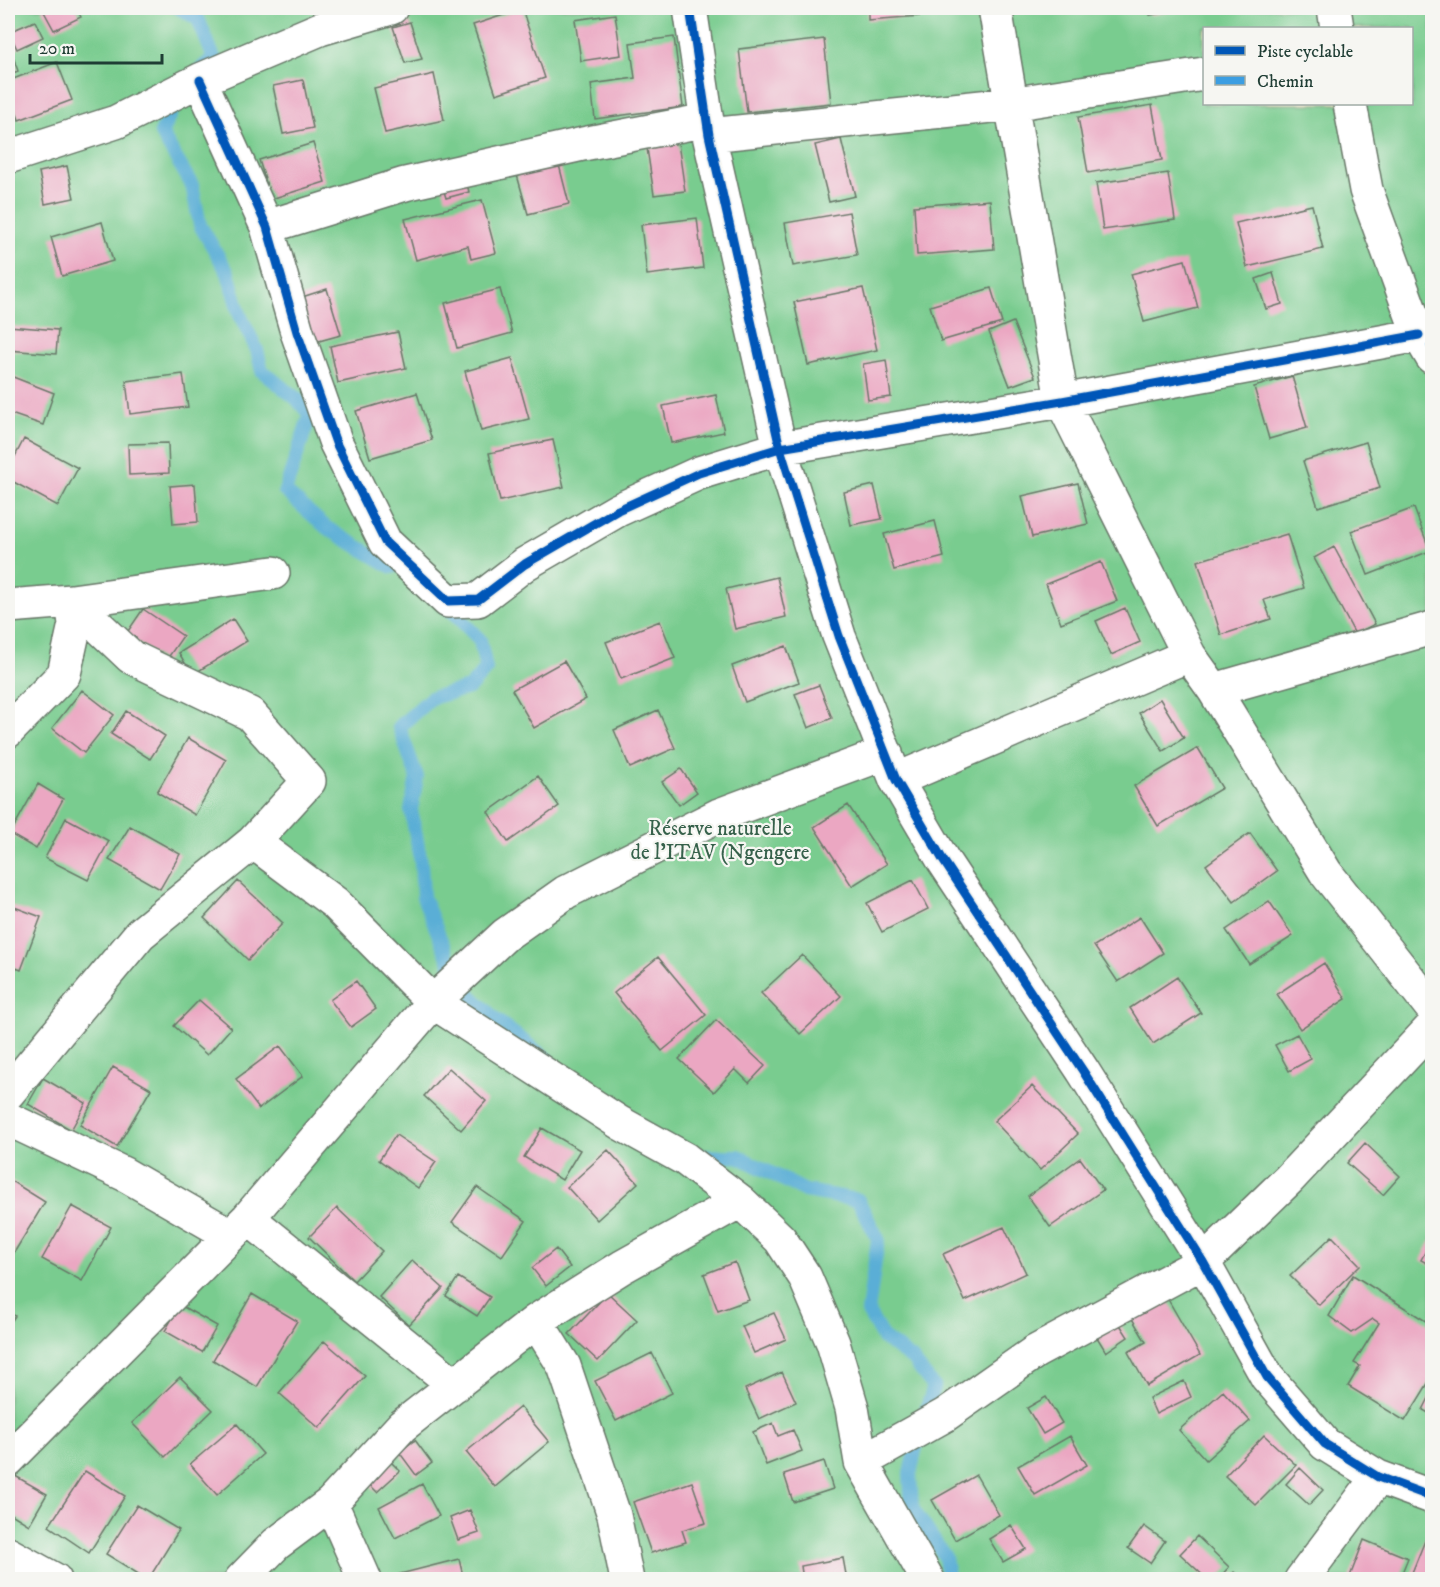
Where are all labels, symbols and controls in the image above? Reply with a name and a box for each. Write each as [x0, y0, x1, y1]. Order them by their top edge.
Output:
scale bar [30, 27, 162, 65]
legend [1203, 27, 1413, 105]
text: 20 m [39, 38, 75, 60]
text: Piste cyclable [1257, 41, 1353, 63]
text: Chemin [1257, 71, 1314, 93]
park label: Réserve naturelle de l'ITAV (Ngengere [631, 816, 810, 866]

